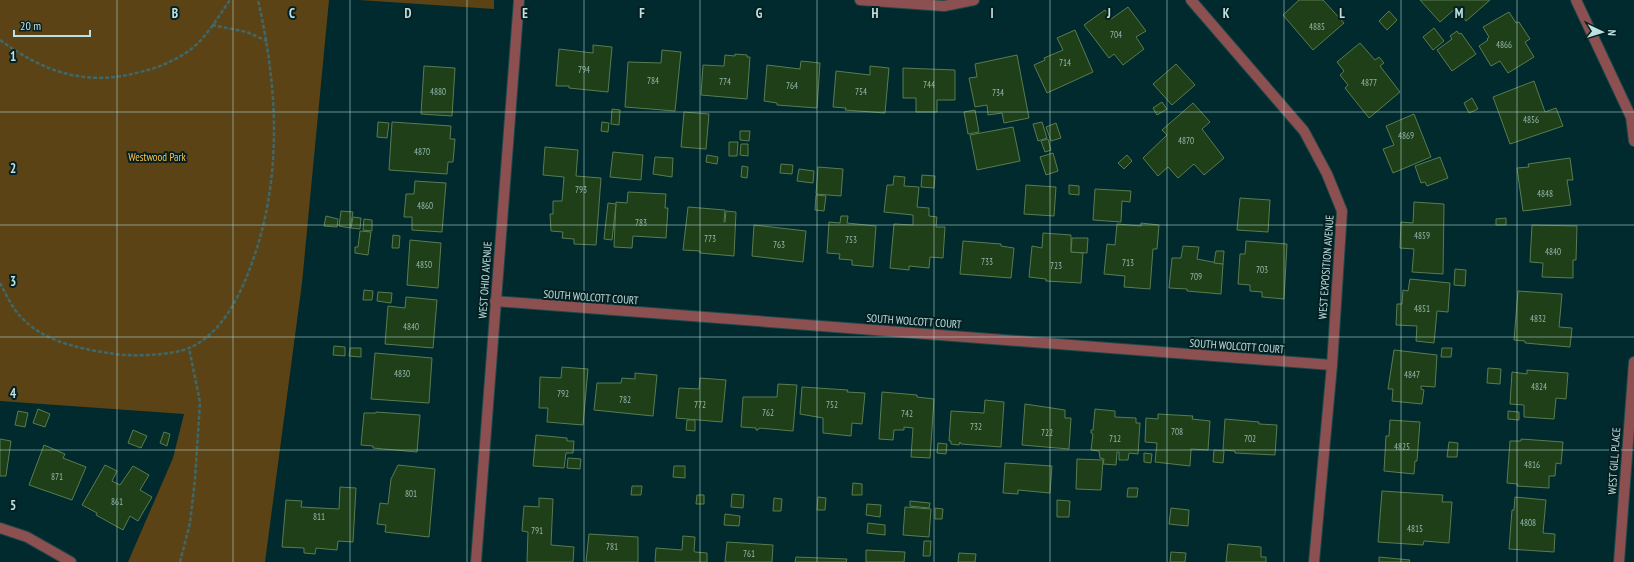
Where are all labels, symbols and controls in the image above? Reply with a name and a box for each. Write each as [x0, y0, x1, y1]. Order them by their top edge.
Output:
text: B [172, 5, 178, 22]
text: C [289, 5, 295, 22]
text: D [405, 5, 412, 22]
text: E [522, 5, 528, 22]
text: F [639, 5, 645, 22]
text: G [756, 5, 763, 22]
text: H [872, 5, 879, 22]
text: I [990, 5, 994, 22]
text: J [1106, 5, 1111, 22]
text: K [1223, 5, 1230, 22]
text: L [1339, 5, 1345, 22]
text: M [1455, 5, 1464, 22]
scale bar [14, 12, 90, 38]
north arrow [1582, 12, 1622, 52]
text: 20 m [20, 18, 41, 33]
house number: 4885 [1309, 21, 1325, 32]
house number: 704 [1110, 29, 1122, 40]
text: N [1605, 29, 1619, 36]
house number: 4866 [1496, 39, 1512, 50]
text: 1 [10, 48, 16, 65]
house number: 714 [1059, 57, 1071, 68]
house number: 794 [578, 64, 590, 75]
house number: 784 [647, 75, 659, 86]
house number: 774 [719, 76, 731, 87]
house number: 4877 [1361, 77, 1377, 88]
house number: 744 [923, 79, 935, 90]
house number: 764 [786, 80, 798, 91]
house number: 4880 [430, 86, 446, 97]
house number: 754 [855, 86, 867, 97]
house number: 734 [992, 87, 1004, 98]
house number: 4856 [1523, 114, 1539, 125]
house number: 4869 [1398, 130, 1414, 141]
house number: 4870 [1178, 135, 1194, 146]
house number: 4870 [414, 146, 430, 157]
park label: Westwood Park [128, 150, 187, 164]
text: 2 [10, 160, 16, 177]
house number: 793 [575, 184, 587, 195]
house number: 4848 [1537, 188, 1553, 199]
house number: 4860 [417, 200, 433, 211]
street label: WEST EXPOSITION AVENUE [1315, 214, 1337, 320]
house number: 783 [635, 217, 647, 228]
house number: 4859 [1414, 230, 1430, 241]
house number: 773 [704, 233, 716, 244]
house number: 753 [845, 234, 857, 245]
house number: 763 [773, 239, 785, 250]
street label: WEST OHIO AVENUE [475, 241, 495, 319]
house number: 4840 [1545, 246, 1561, 257]
house number: 733 [981, 256, 993, 267]
house number: 713 [1122, 257, 1134, 268]
house number: 4850 [416, 259, 432, 270]
house number: 723 [1050, 260, 1062, 271]
house number: 703 [1256, 264, 1268, 275]
house number: 709 [1190, 271, 1202, 282]
text: 3 [10, 273, 16, 290]
street label: SOUTH WOLCOTT COURT [543, 287, 639, 307]
house number: 4851 [1414, 303, 1430, 314]
street label: SOUTH WOLCOTT COURT [866, 311, 962, 331]
house number: 4832 [1530, 313, 1546, 324]
house number: 4840 [403, 321, 419, 332]
street label: SOUTH WOLCOTT COURT [1189, 336, 1285, 356]
house number: 4830 [394, 368, 410, 379]
house number: 4847 [1404, 369, 1420, 380]
house number: 4824 [1531, 381, 1547, 392]
text: 4 [10, 385, 17, 402]
house number: 792 [557, 388, 569, 399]
house number: 782 [619, 394, 631, 405]
house number: 772 [694, 399, 706, 410]
house number: 752 [826, 399, 838, 410]
house number: 762 [762, 407, 774, 418]
house number: 742 [901, 408, 913, 419]
house number: 732 [970, 421, 982, 432]
house number: 708 [1171, 426, 1183, 437]
house number: 722 [1041, 427, 1053, 438]
street label: WEST GILL PLACE [1605, 427, 1623, 495]
house number: 712 [1109, 433, 1121, 444]
house number: 702 [1244, 433, 1256, 444]
house number: 4825 [1394, 441, 1410, 452]
house number: 4816 [1524, 459, 1540, 470]
house number: 871 [51, 471, 63, 482]
house number: 801 [405, 488, 417, 499]
house number: 861 [111, 496, 123, 507]
text: 5 [10, 497, 16, 514]
house number: 811 [313, 511, 325, 522]
house number: 4808 [1520, 517, 1536, 528]
house number: 4815 [1407, 523, 1423, 534]
house number: 791 [531, 525, 543, 536]
house number: 781 [606, 541, 618, 552]
house number: 761 [743, 548, 755, 559]

